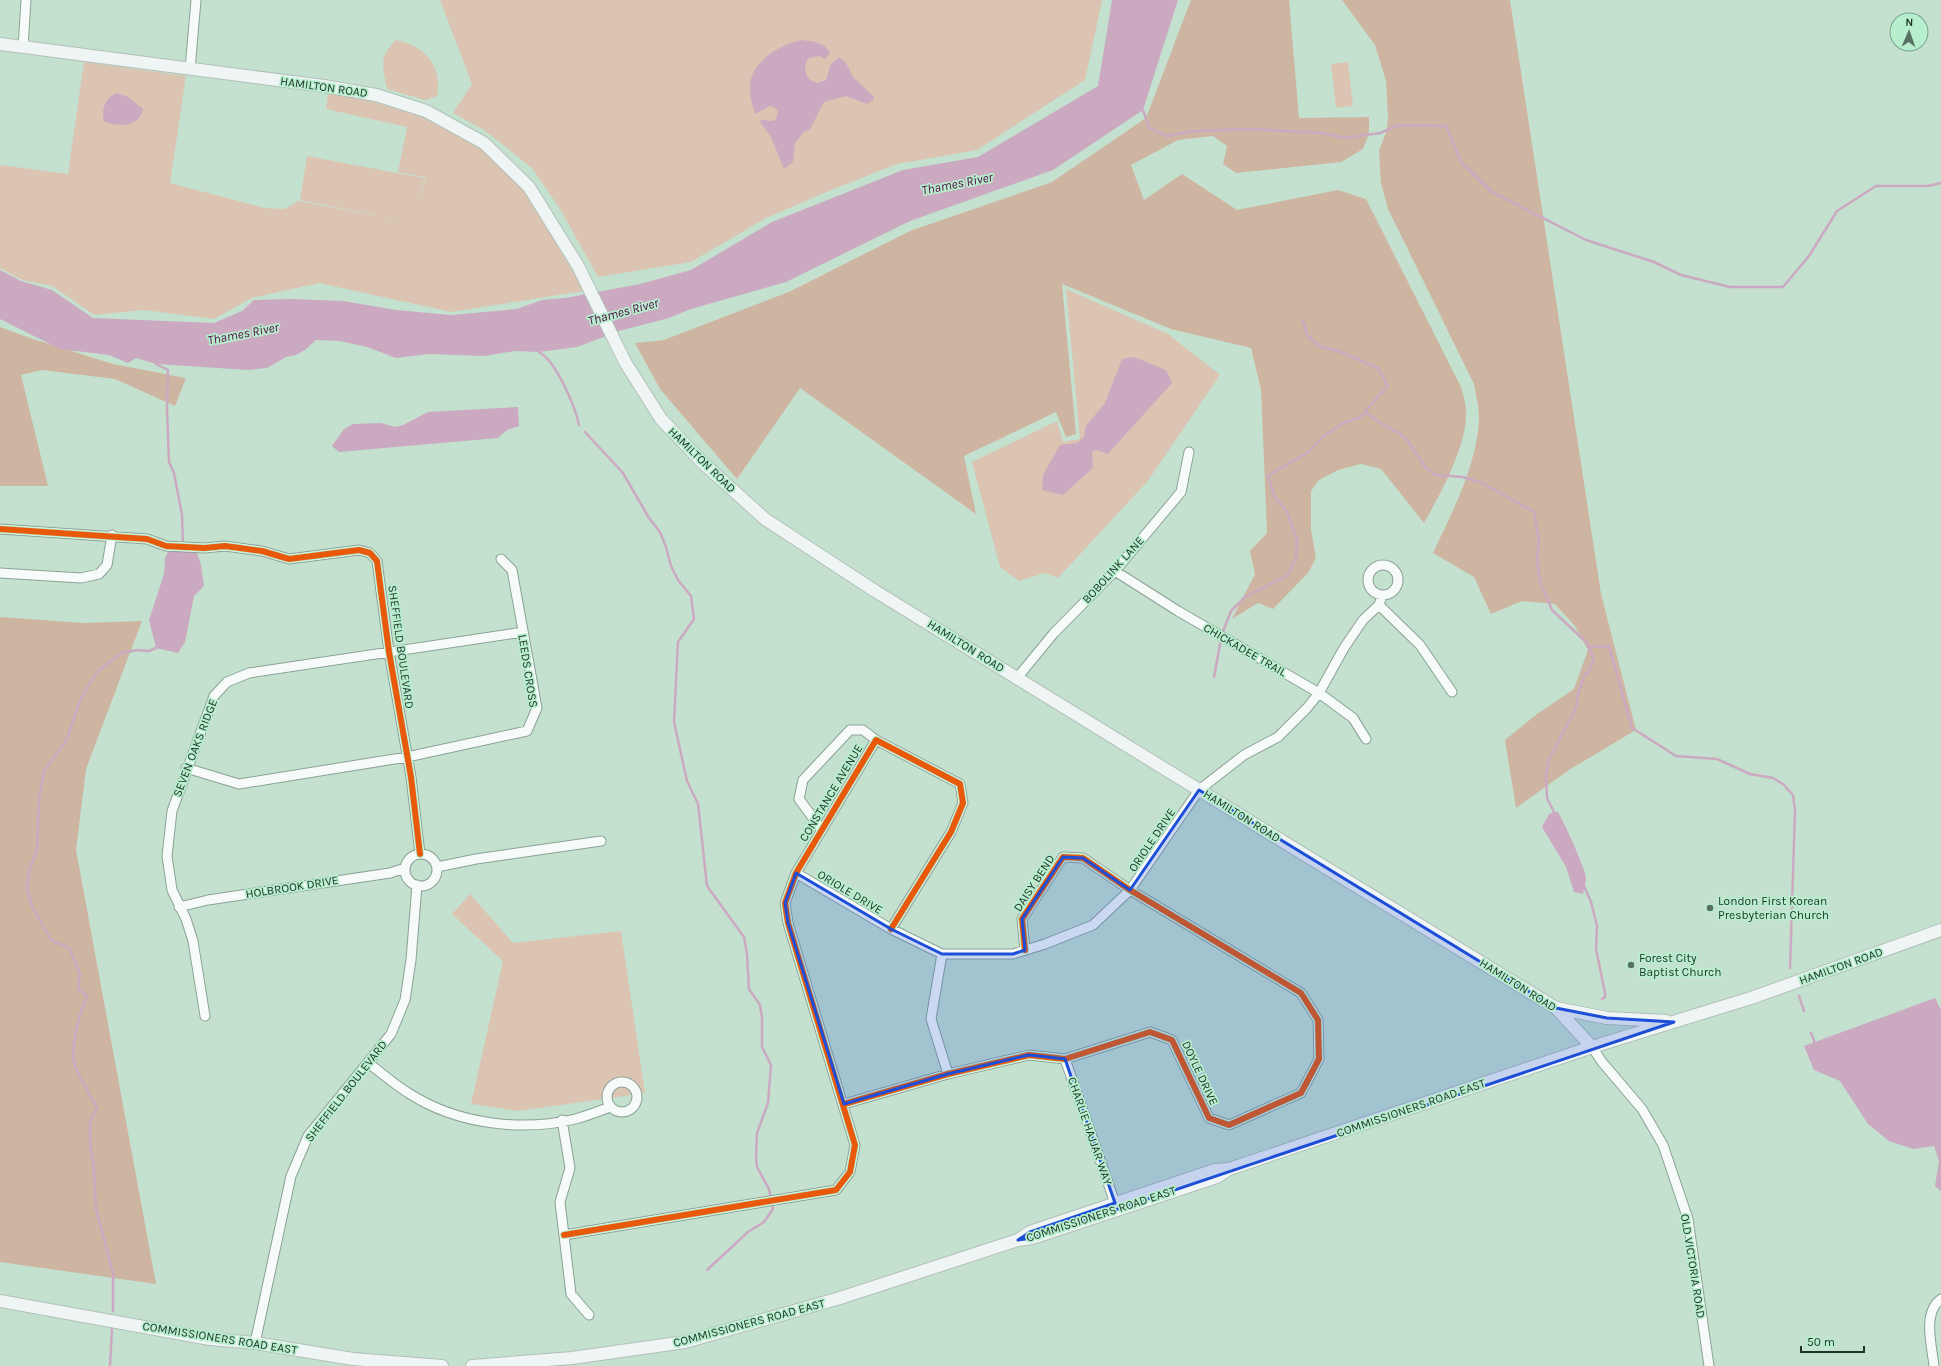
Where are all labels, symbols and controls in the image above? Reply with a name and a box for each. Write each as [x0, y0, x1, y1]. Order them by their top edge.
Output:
north arrow [1889, 12, 1929, 52]
text: N [1905, 16, 1914, 29]
street label: HAMILTON ROAD [279, 74, 369, 100]
water label: Thames River [920, 169, 995, 198]
water label: Thames River [586, 295, 661, 328]
water label: Thames River [206, 319, 281, 348]
street label: HAMILTON ROAD [665, 424, 739, 496]
street label: BOBOLINK LANE [1079, 534, 1147, 606]
street label: SHEFFIELD BOULEVARD [385, 584, 417, 710]
street label: HAMILTON ROAD [925, 617, 1007, 675]
street label: CHICKADEE TRAIL [1201, 620, 1289, 680]
street label: LEEDS CROSS [515, 633, 541, 709]
street label: SEVEN OAKS RIDGE [170, 697, 220, 799]
street label: CONSTANCE AVENUE [796, 742, 866, 844]
street label: HAMILTON ROAD [1201, 787, 1283, 845]
street label: ORIOLE DRIVE [1126, 806, 1178, 874]
street label: DAISY BEND [1010, 852, 1058, 914]
street label: ORIOLE DRIVE [815, 867, 885, 917]
street label: HOLBROOK DRIVE [245, 873, 339, 901]
place label: London First Korean Presbyterian Church [1718, 894, 1829, 922]
marker: London First Korean Presbyterian Church [1705, 903, 1715, 913]
street label: HAMILTON ROAD [1797, 944, 1885, 988]
place label: Forest City Baptist Church [1639, 951, 1721, 979]
street label: HAMILTON ROAD [1477, 956, 1559, 1014]
marker: Forest City Baptist Church [1626, 960, 1636, 970]
street label: SHEFFIELD BOULEVARD [302, 1037, 390, 1145]
street label: DOYLE DRIVE [1179, 1039, 1221, 1107]
street label: CHARLIE HAJJAR WAY [1065, 1075, 1115, 1187]
street label: COMMISSIONERS ROAD EAST [1335, 1076, 1487, 1140]
street label: COMMISSIONERS ROAD EAST [1024, 1183, 1178, 1245]
street label: OLD VICTORIA ROAD [1678, 1213, 1708, 1319]
street label: COMMISSIONERS ROAD EAST [672, 1296, 826, 1350]
street label: COMMISSIONERS ROAD EAST [142, 1319, 298, 1357]
scale bar [1801, 1328, 1864, 1354]
text: 50 m [1807, 1335, 1835, 1349]

